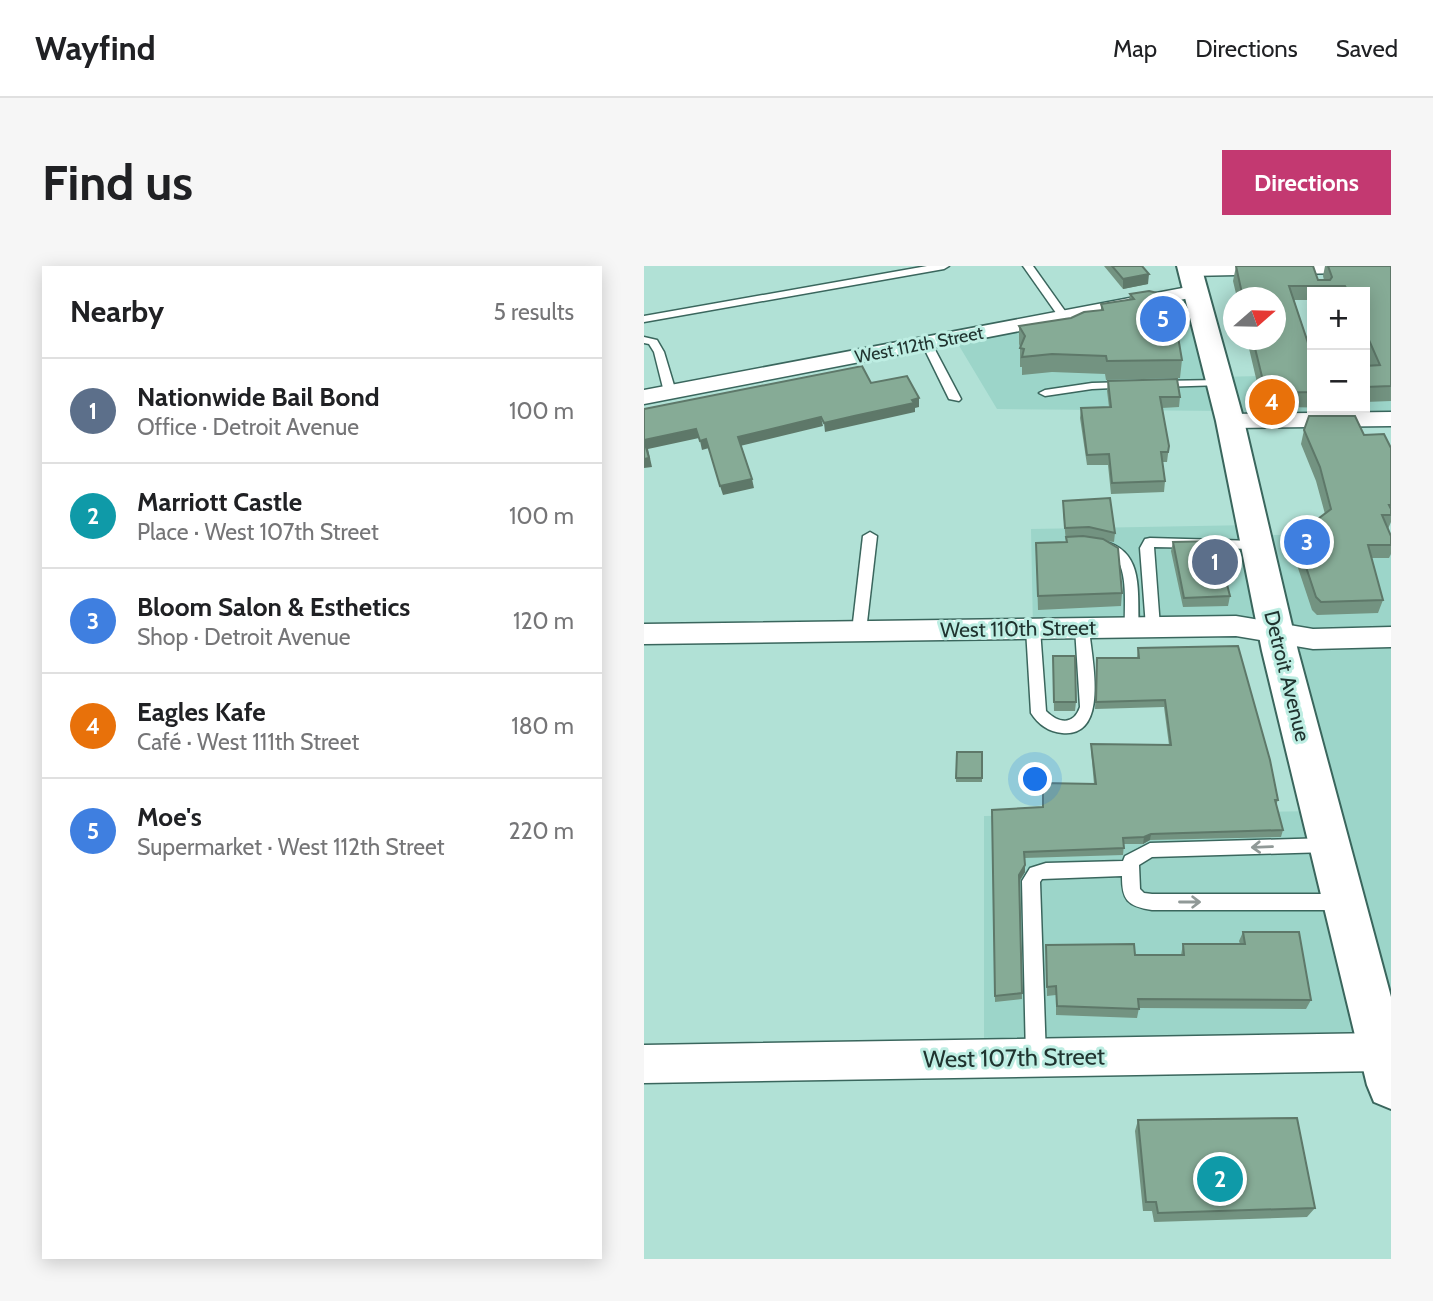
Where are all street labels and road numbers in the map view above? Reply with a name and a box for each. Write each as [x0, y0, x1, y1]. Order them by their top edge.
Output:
street label: West 112th Street [853, 322, 985, 368]
street label: Detroit Avenue [1259, 608, 1316, 744]
street label: West 110th Street [940, 615, 1096, 642]
street label: West 107th Street [923, 1041, 1105, 1074]

